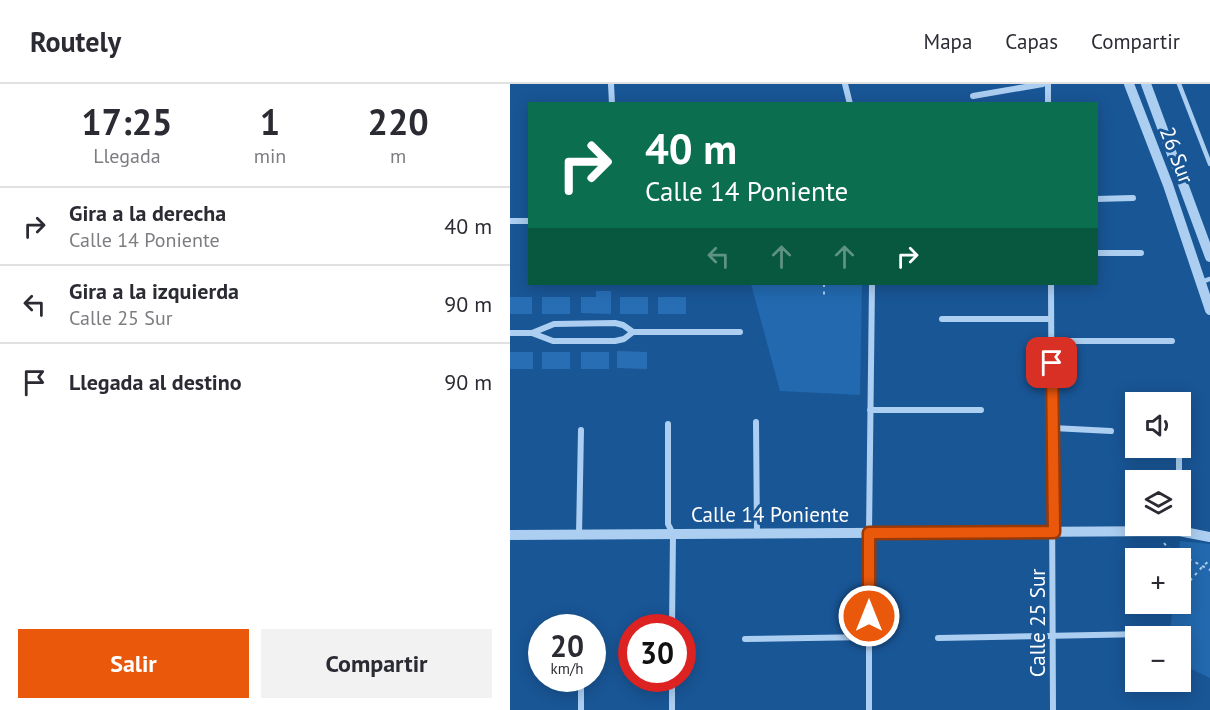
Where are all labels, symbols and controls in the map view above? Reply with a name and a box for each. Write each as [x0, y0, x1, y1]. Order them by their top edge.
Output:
text: Routely [30, 23, 121, 60]
text: Mapa [924, 28, 972, 55]
text: Capas [1005, 28, 1058, 55]
text: Compartir [1091, 28, 1180, 55]
text: 17:25 [81, 98, 173, 145]
text: 1 [260, 98, 280, 145]
text: 220 [368, 98, 429, 145]
text: 40 m [645, 121, 737, 176]
street label: 26 Sur [1154, 123, 1200, 187]
icon: right [546, 126, 624, 204]
text: Llegada [93, 143, 161, 169]
text: min [254, 143, 286, 169]
text: m [390, 143, 406, 169]
text: Calle 14 Poniente [645, 174, 848, 208]
text: Gira a la derecha [69, 199, 226, 227]
icon: right [18, 210, 51, 243]
text: 40 m [444, 212, 492, 240]
text: Calle 14 Poniente [69, 227, 220, 253]
icon: left [702, 240, 735, 273]
icon: ahead [765, 240, 798, 273]
icon: ahead [828, 240, 861, 273]
icon: right [891, 240, 924, 273]
text: Gira a la izquierda [69, 277, 239, 305]
icon: left [18, 288, 51, 321]
text: 90 m [444, 290, 492, 318]
text: Calle 25 Sur [69, 305, 173, 331]
pin [1026, 337, 1077, 388]
icon: arrive [1035, 346, 1068, 379]
icon: arrive [18, 366, 51, 399]
text: Llegada al destino [69, 368, 242, 396]
text: 90 m [444, 368, 492, 396]
map controls [1125, 392, 1191, 692]
button: sound [1125, 392, 1191, 458]
button: layers [1125, 470, 1191, 536]
street label: Calle 14 Poniente [691, 501, 849, 528]
button: + [1125, 548, 1191, 614]
street label: Calle 25 Sur [1024, 569, 1051, 677]
position arrow [837, 584, 901, 648]
speed limit sign: 30 [618, 614, 696, 692]
text: 20 [550, 626, 584, 665]
button: − [1125, 626, 1191, 692]
button: Salir [18, 629, 249, 698]
button: Compartir [261, 629, 492, 698]
text: km/h [551, 659, 583, 678]

